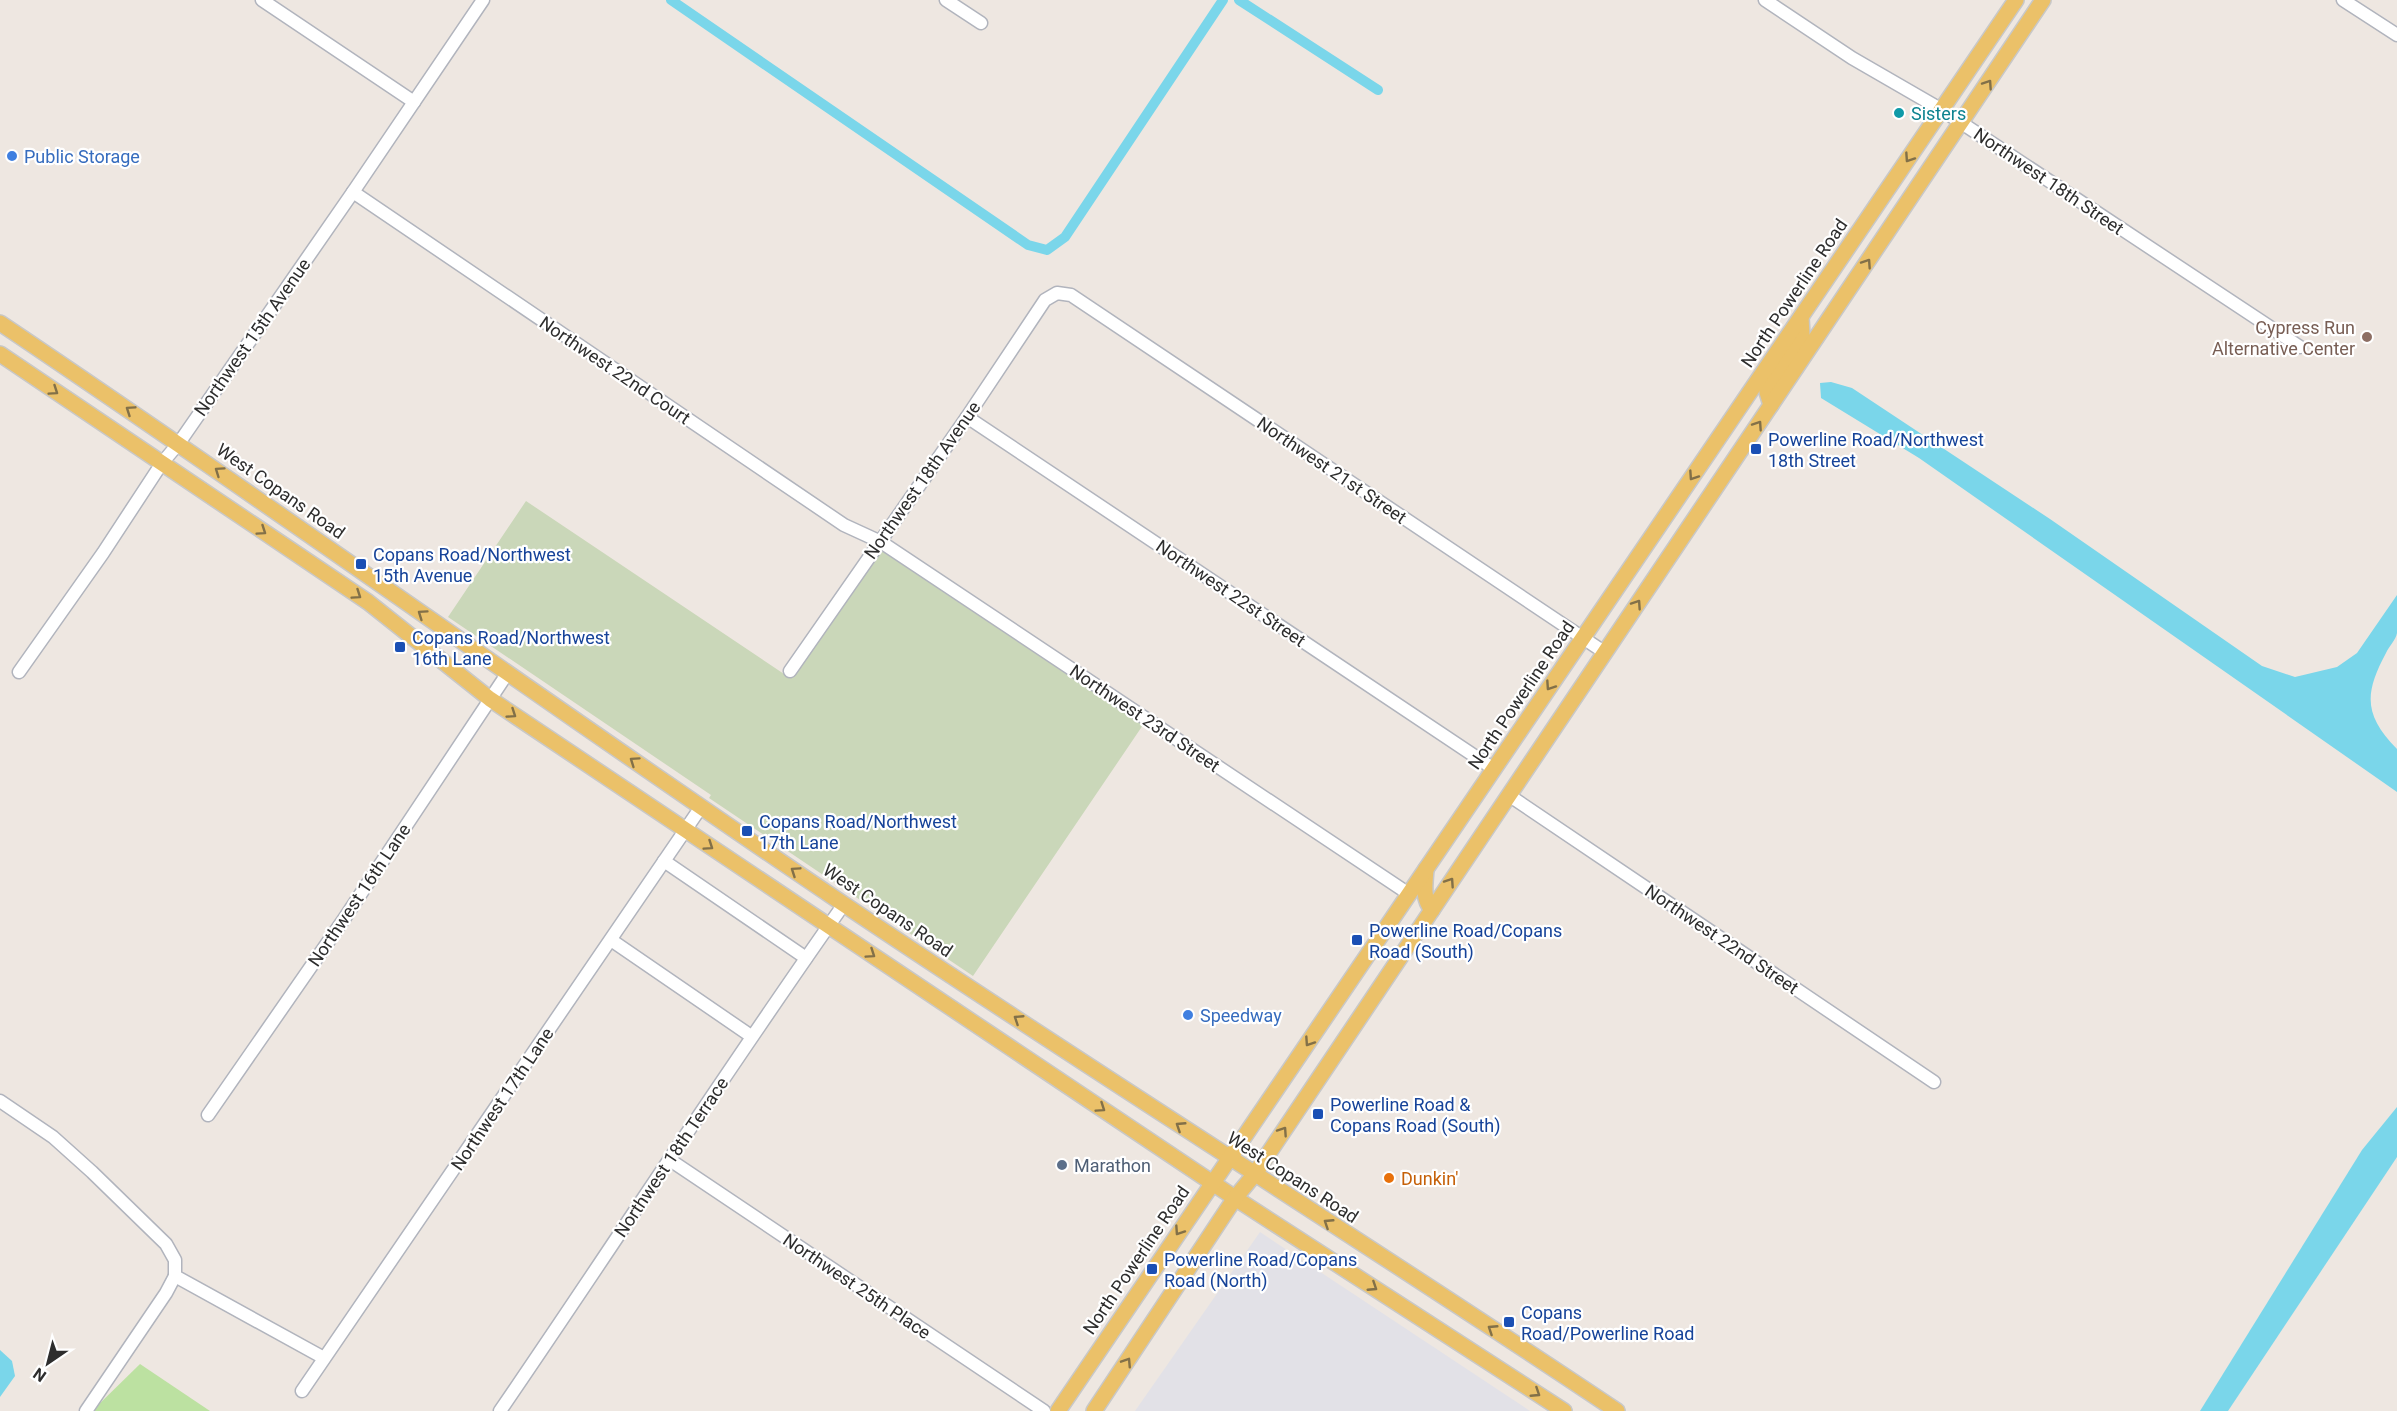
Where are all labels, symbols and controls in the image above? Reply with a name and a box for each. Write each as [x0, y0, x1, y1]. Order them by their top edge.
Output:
one-way arrow [1980, 80, 1992, 90]
place label: Sisters [1911, 103, 1966, 124]
marker: Sisters [1892, 106, 1906, 120]
street label: Northwest 18th Street [1970, 123, 2128, 239]
place label: Public Storage [24, 146, 140, 167]
marker: Public Storage [5, 149, 19, 163]
one-way arrow [1905, 152, 1916, 163]
street label: North Powerline Road [1736, 215, 1852, 371]
street label: Northwest 15th Avenue [190, 254, 314, 420]
one-way arrow [1860, 259, 1871, 270]
street label: Northwest 22nd Court [536, 312, 694, 428]
place label: Cypress Run Alternative Center [2212, 317, 2355, 359]
marker: Cypress Run Alternative Center [2360, 330, 2374, 344]
one-way arrow [47, 383, 58, 394]
street label: Northwest 18th Avenue [860, 397, 984, 563]
one-way arrow [126, 406, 137, 417]
street label: Northwest 21st Street [1253, 412, 1411, 528]
one-way arrow [1751, 420, 1762, 431]
place label: Powerline Road/Northwest 18th Street [1768, 429, 1984, 471]
street label: West Copans Road [213, 439, 349, 543]
marker: Powerline Road/Northwest 18th Street [1749, 442, 1763, 456]
one-way arrow [215, 467, 226, 478]
one-way arrow [1689, 469, 1700, 480]
one-way arrow [255, 524, 266, 535]
street label: Northwest 22st Street [1152, 535, 1310, 651]
place label: Copans Road/Northwest 15th Avenue [373, 544, 571, 586]
marker: Copans Road/Northwest 15th Avenue [354, 557, 368, 571]
one-way arrow [351, 588, 362, 599]
one-way arrow [1630, 599, 1641, 610]
one-way arrow [418, 610, 429, 621]
street label: North Powerline Road [1463, 617, 1579, 773]
place label: Copans Road/Northwest 16th Lane [412, 627, 610, 669]
marker: Copans Road/Northwest 16th Lane [393, 640, 407, 654]
street label: Northwest 23rd Street [1066, 660, 1224, 776]
one-way arrow [1546, 680, 1557, 691]
one-way arrow [505, 707, 516, 718]
one-way arrow [630, 757, 641, 768]
place label: Copans Road/Northwest 17th Lane [759, 811, 957, 853]
street label: Northwest 16th Lane [303, 820, 415, 970]
marker: Copans Road/Northwest 17th Lane [740, 824, 754, 838]
one-way arrow [702, 839, 713, 850]
street label: West Copans Road [819, 859, 957, 961]
one-way arrow [791, 867, 802, 878]
one-way arrow [1443, 878, 1454, 889]
street label: Northwest 22nd Street [1641, 880, 1803, 998]
place label: Powerline Road/Copans Road (South) [1369, 920, 1562, 963]
marker: Powerline Road/Copans Road (South) [1350, 933, 1364, 947]
one-way arrow [864, 947, 875, 958]
place label: Speedway [1200, 1005, 1282, 1026]
marker: Speedway [1181, 1008, 1195, 1022]
one-way arrow [1013, 1015, 1024, 1026]
street label: Northwest 17th Lane [446, 1024, 558, 1174]
one-way arrow [1305, 1035, 1316, 1046]
street label: Northwest 18th Terrace [610, 1073, 732, 1241]
place label: Powerline Road & Copans Road (South) [1330, 1094, 1500, 1137]
one-way arrow [1094, 1101, 1105, 1112]
marker: Powerline Road & Copans Road (South) [1311, 1107, 1325, 1121]
one-way arrow [1176, 1122, 1186, 1134]
street label: West Copans Road [1224, 1127, 1362, 1227]
one-way arrow [1276, 1127, 1287, 1138]
place label: Marathon [1074, 1155, 1151, 1176]
marker: Marathon [1055, 1158, 1069, 1172]
place label: Dunkin' [1401, 1168, 1458, 1189]
marker: Dunkin' [1382, 1171, 1396, 1185]
street label: North Powerline Road [1078, 1182, 1194, 1338]
one-way arrow [1324, 1219, 1335, 1230]
one-way arrow [1175, 1224, 1186, 1235]
street label: Northwest 25th Place [779, 1229, 935, 1343]
place label: Powerline Road/Copans Road (North) [1164, 1249, 1357, 1292]
marker: Powerline Road/Copans Road (North) [1145, 1262, 1159, 1276]
one-way arrow [1366, 1280, 1377, 1291]
place label: Copans Road/Powerline Road [1521, 1302, 1694, 1344]
marker: Copans Road/Powerline Road [1502, 1315, 1516, 1329]
one-way arrow [1488, 1325, 1498, 1337]
north arrow [18, 1333, 78, 1393]
one-way arrow [1119, 1358, 1130, 1369]
text: N [30, 1364, 50, 1386]
one-way arrow [1529, 1386, 1540, 1397]

